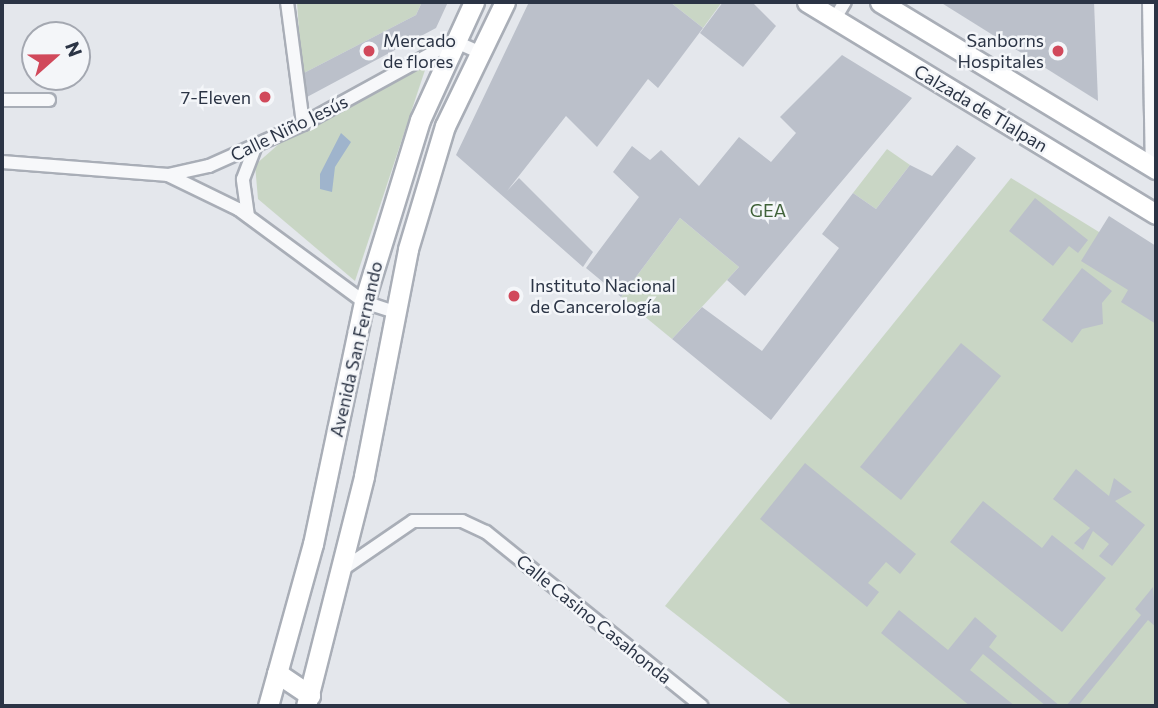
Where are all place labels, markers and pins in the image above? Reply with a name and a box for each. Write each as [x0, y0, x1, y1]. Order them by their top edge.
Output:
place label: Mercado de flores [383, 30, 456, 72]
place label: Sanborns Hospitales [957, 30, 1044, 72]
marker: Mercado de flores [361, 43, 377, 59]
marker: Sanborns Hospitales [1050, 43, 1066, 59]
place label: 7-Eleven [181, 86, 251, 108]
marker: 7-Eleven [257, 89, 273, 105]
place label: Instituto Nacional de Cancerología [530, 275, 676, 318]
marker: Instituto Nacional de Cancerología [504, 286, 524, 306]

